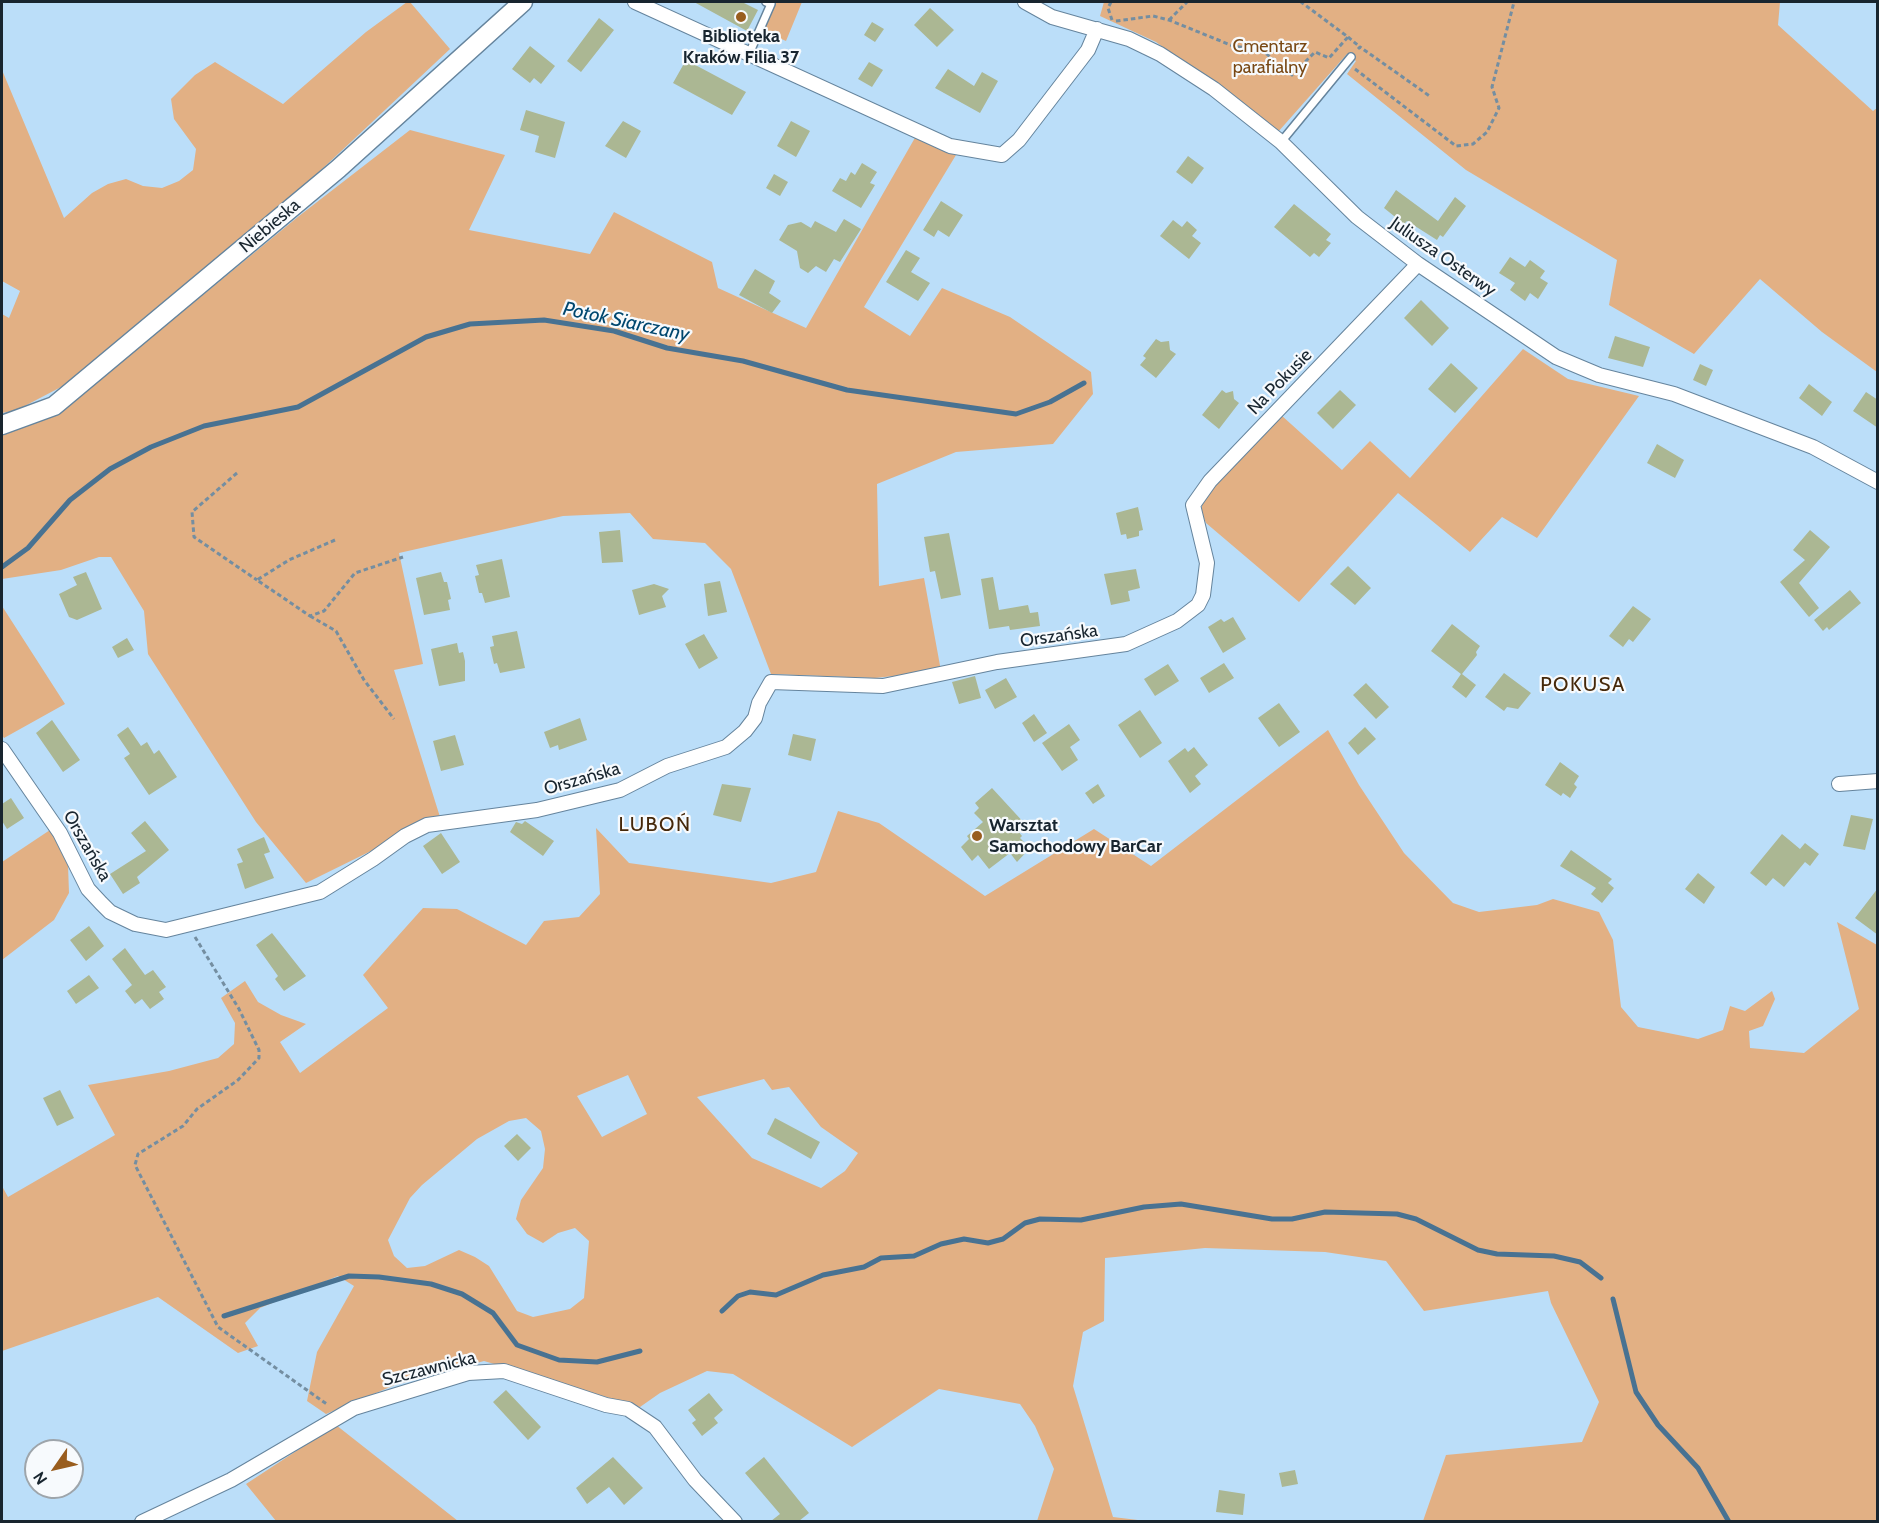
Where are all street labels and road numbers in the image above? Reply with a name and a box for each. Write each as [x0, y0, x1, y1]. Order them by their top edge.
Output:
street label: Niebieska [235, 194, 305, 258]
street label: Juliusza Osterwy [1386, 213, 1500, 301]
street label: Na Pokusie [1243, 345, 1317, 419]
street label: Orszańska [1019, 620, 1099, 652]
street label: Orszańska [541, 758, 623, 800]
street label: Orszańska [58, 807, 116, 885]
street label: Szczawnicka [380, 1347, 478, 1391]

